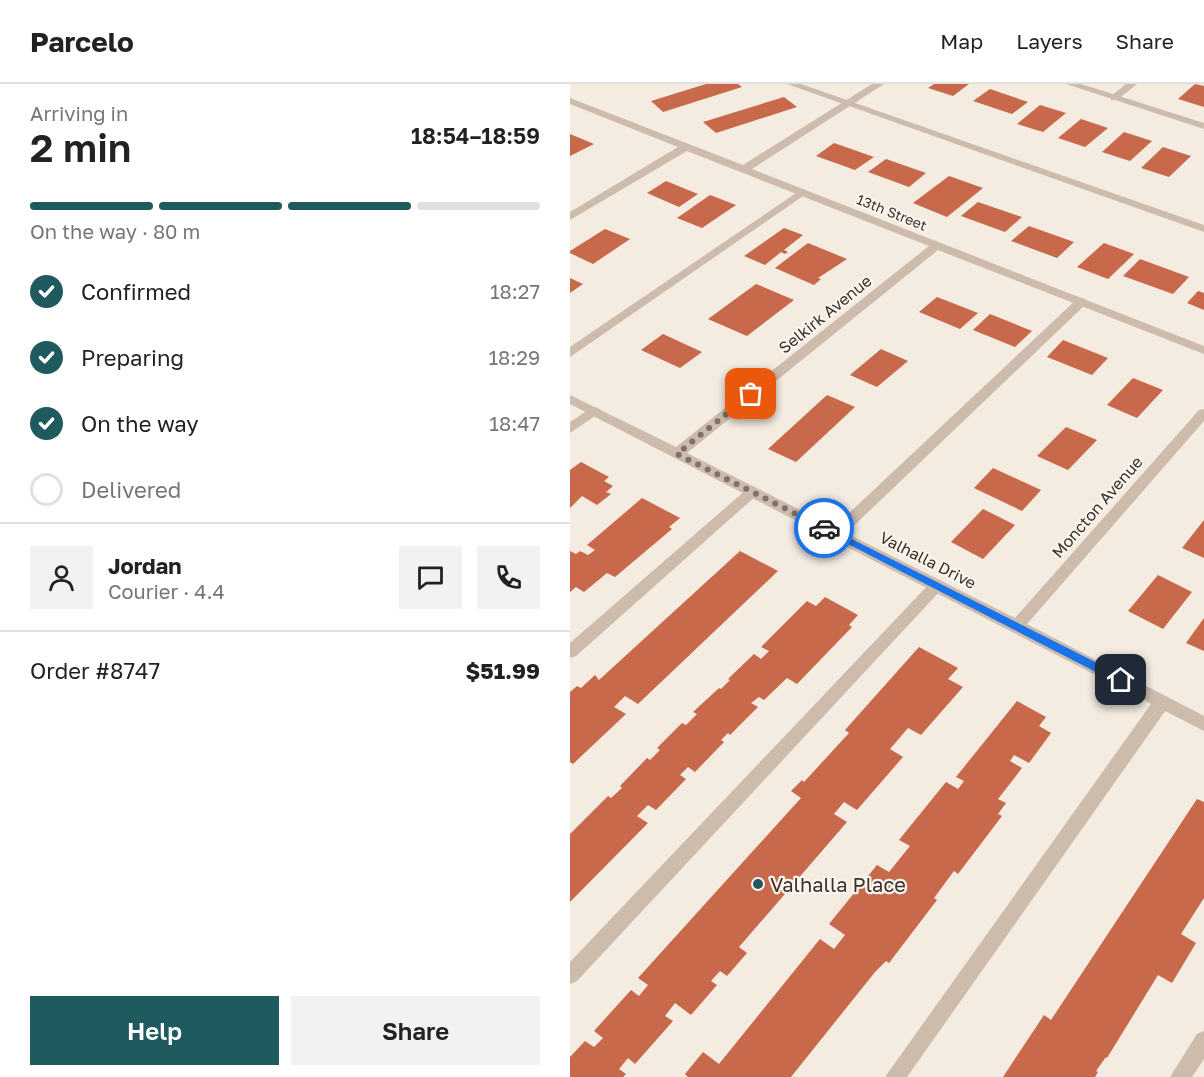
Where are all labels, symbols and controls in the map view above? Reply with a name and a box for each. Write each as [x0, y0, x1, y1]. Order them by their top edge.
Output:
text: Parcelo [30, 25, 134, 58]
text: Map [940, 28, 983, 54]
text: Layers [1016, 28, 1083, 54]
text: Share [1116, 28, 1174, 54]
text: Arriving in [30, 101, 128, 125]
text: 18:54–18:59 [411, 122, 540, 149]
text: 2 min [30, 124, 131, 171]
street label: 13th Street [854, 190, 930, 234]
text: On the way · 80 m [30, 219, 200, 243]
street label: Selkirk Avenue [775, 270, 875, 358]
icon: check [30, 275, 63, 308]
text: Confirmed [81, 278, 191, 305]
text: 18:27 [490, 279, 540, 303]
icon: check [30, 341, 63, 374]
text: Preparing [81, 344, 184, 371]
text: 18:29 [488, 345, 540, 369]
pin [725, 368, 776, 419]
icon: bag [734, 377, 767, 410]
icon: check [30, 407, 63, 440]
text: On the way [81, 410, 199, 437]
text: 18:47 [489, 411, 540, 435]
street label: Moncton Avenue [1047, 452, 1147, 562]
text: Delivered [81, 476, 181, 503]
courier [794, 498, 854, 558]
icon: car [808, 512, 841, 545]
street label: Valhalla Drive [876, 527, 980, 593]
button: person [30, 546, 93, 609]
button: chat [399, 546, 462, 609]
button: phone [477, 546, 540, 609]
text: Jordan [108, 552, 182, 579]
text: Courier · 4.4 [108, 579, 225, 603]
pin [1095, 654, 1146, 705]
text: Order #8747 [30, 657, 160, 684]
text: $51.99 [466, 657, 540, 684]
icon: home [1104, 663, 1137, 696]
place label: Valhalla Place [770, 872, 906, 896]
marker: Valhalla Place [751, 877, 765, 891]
button: Help [30, 996, 279, 1065]
button: Share [291, 996, 540, 1065]

